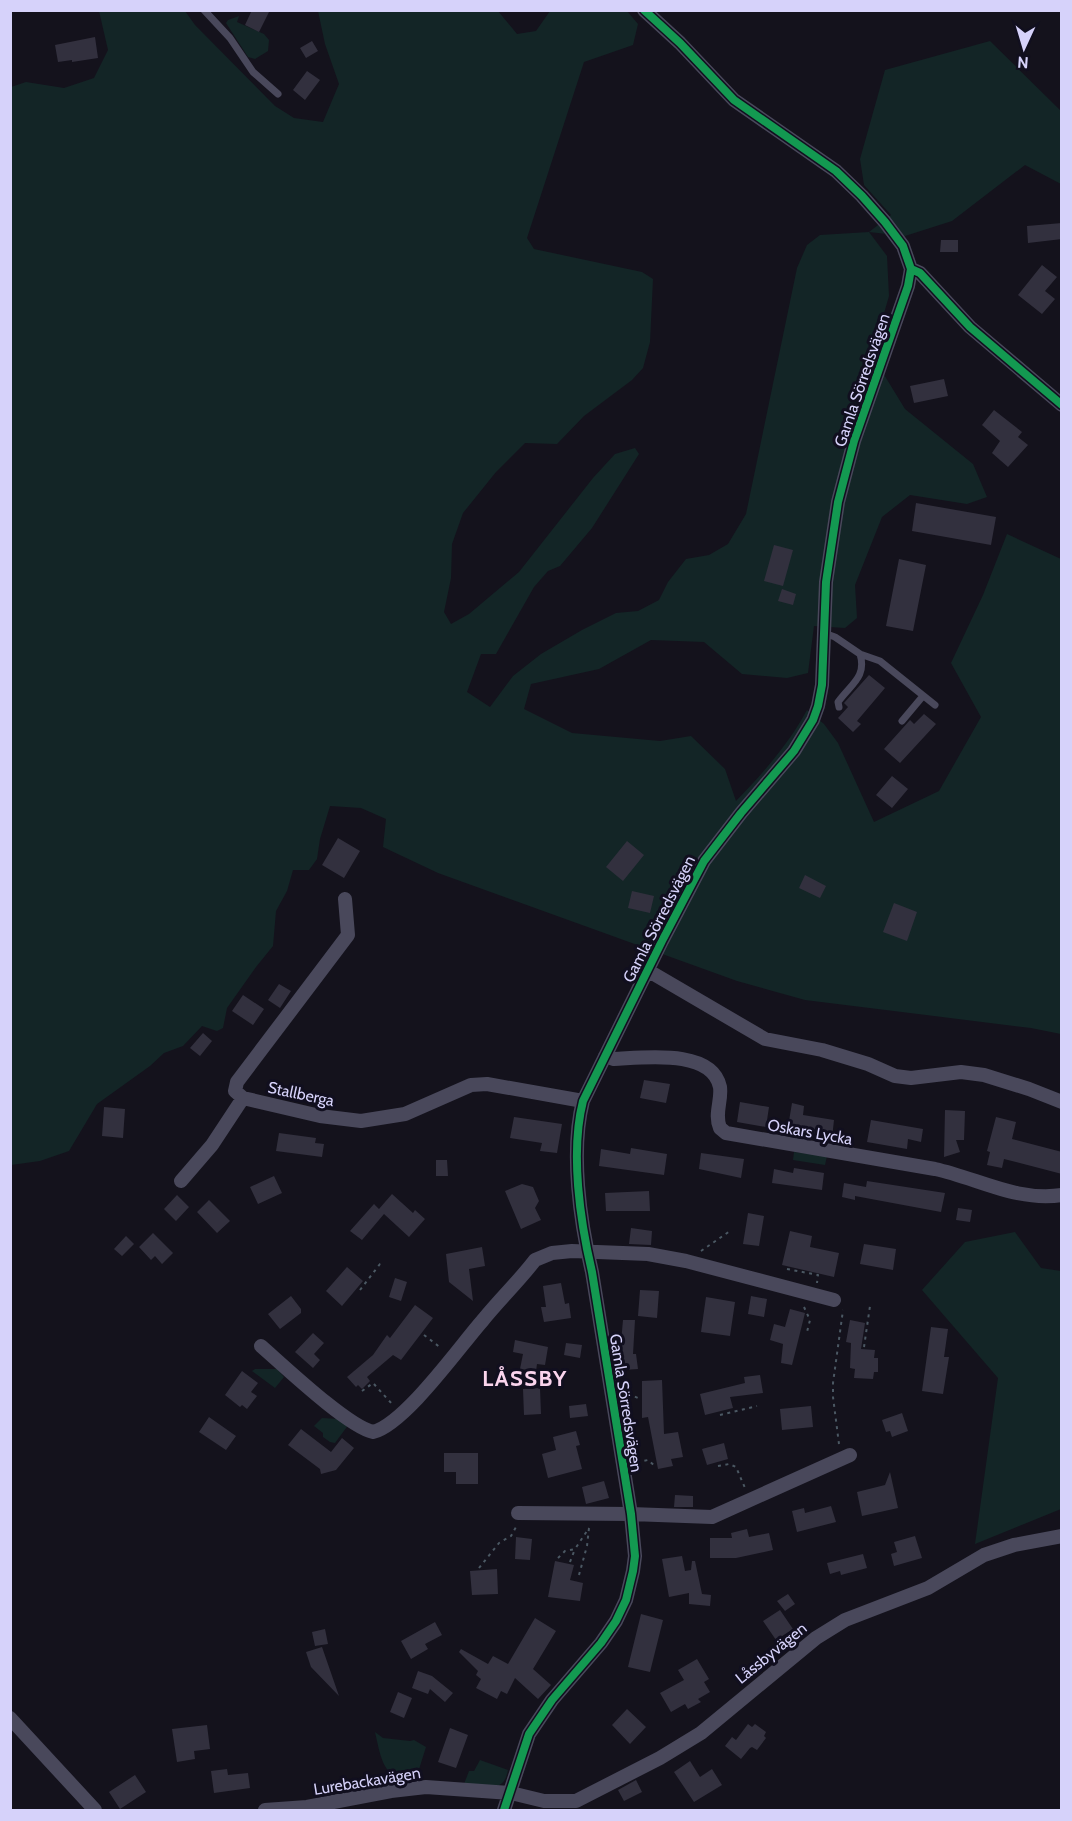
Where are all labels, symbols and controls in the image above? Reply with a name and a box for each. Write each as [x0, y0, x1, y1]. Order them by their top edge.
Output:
north arrow [994, 18, 1054, 78]
text: N [1017, 53, 1029, 72]
street label: Gamla Sörredsvägen [830, 311, 894, 449]
street label: Gamla Sörredsvägen [619, 852, 699, 986]
street label: Stallberga [266, 1078, 336, 1110]
street label: Oskars Lycka [766, 1115, 854, 1149]
street label: Gamla Sörredsvägen [606, 1332, 646, 1474]
district label: LÅSSBY [482, 1365, 568, 1392]
street label: Låssbyvägen [731, 1618, 811, 1688]
street label: Lurebackavägen [312, 1763, 422, 1799]

